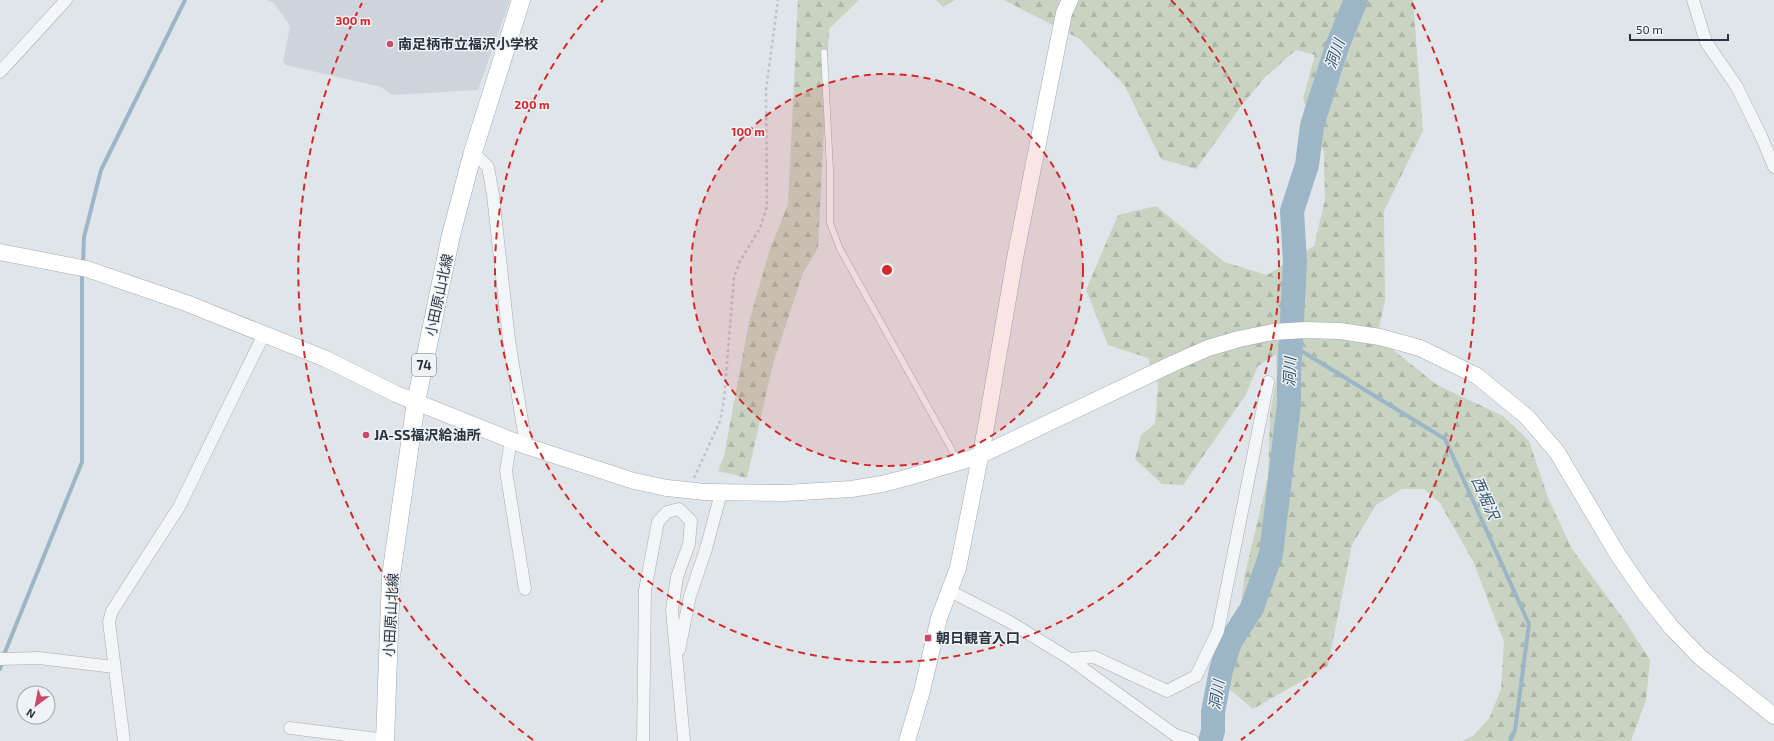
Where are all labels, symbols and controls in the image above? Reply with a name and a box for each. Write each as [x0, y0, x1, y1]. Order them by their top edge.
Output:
text: 300 m [335, 13, 371, 27]
scale bar [1630, 16, 1728, 42]
text: 50 m [1636, 22, 1663, 36]
place label: 南足柄市立福沢小学校 [398, 35, 538, 52]
water label: 洞川 [1321, 35, 1348, 71]
marker: 南足柄市立福沢小学校 [385, 39, 395, 49]
text: 200 m [514, 97, 550, 111]
text: 100 m [731, 124, 765, 138]
street label: 小田原山北線 [421, 252, 456, 338]
centre of rings [880, 263, 894, 277]
road number: 74 [412, 354, 436, 376]
water label: 洞川 [1279, 355, 1299, 387]
place label: JA-SS福沢給油所 [374, 426, 480, 443]
marker: JA-SS福沢給油所 [361, 430, 371, 440]
water label: 西堀沢 [1469, 473, 1504, 524]
street label: 小田原山北線 [380, 573, 401, 657]
place label: 朝日観音入口 [936, 629, 1020, 646]
marker: 朝日観音入口 [923, 633, 933, 643]
water label: 洞川 [1205, 677, 1227, 711]
north arrow [16, 685, 56, 725]
text: N [24, 706, 37, 722]

